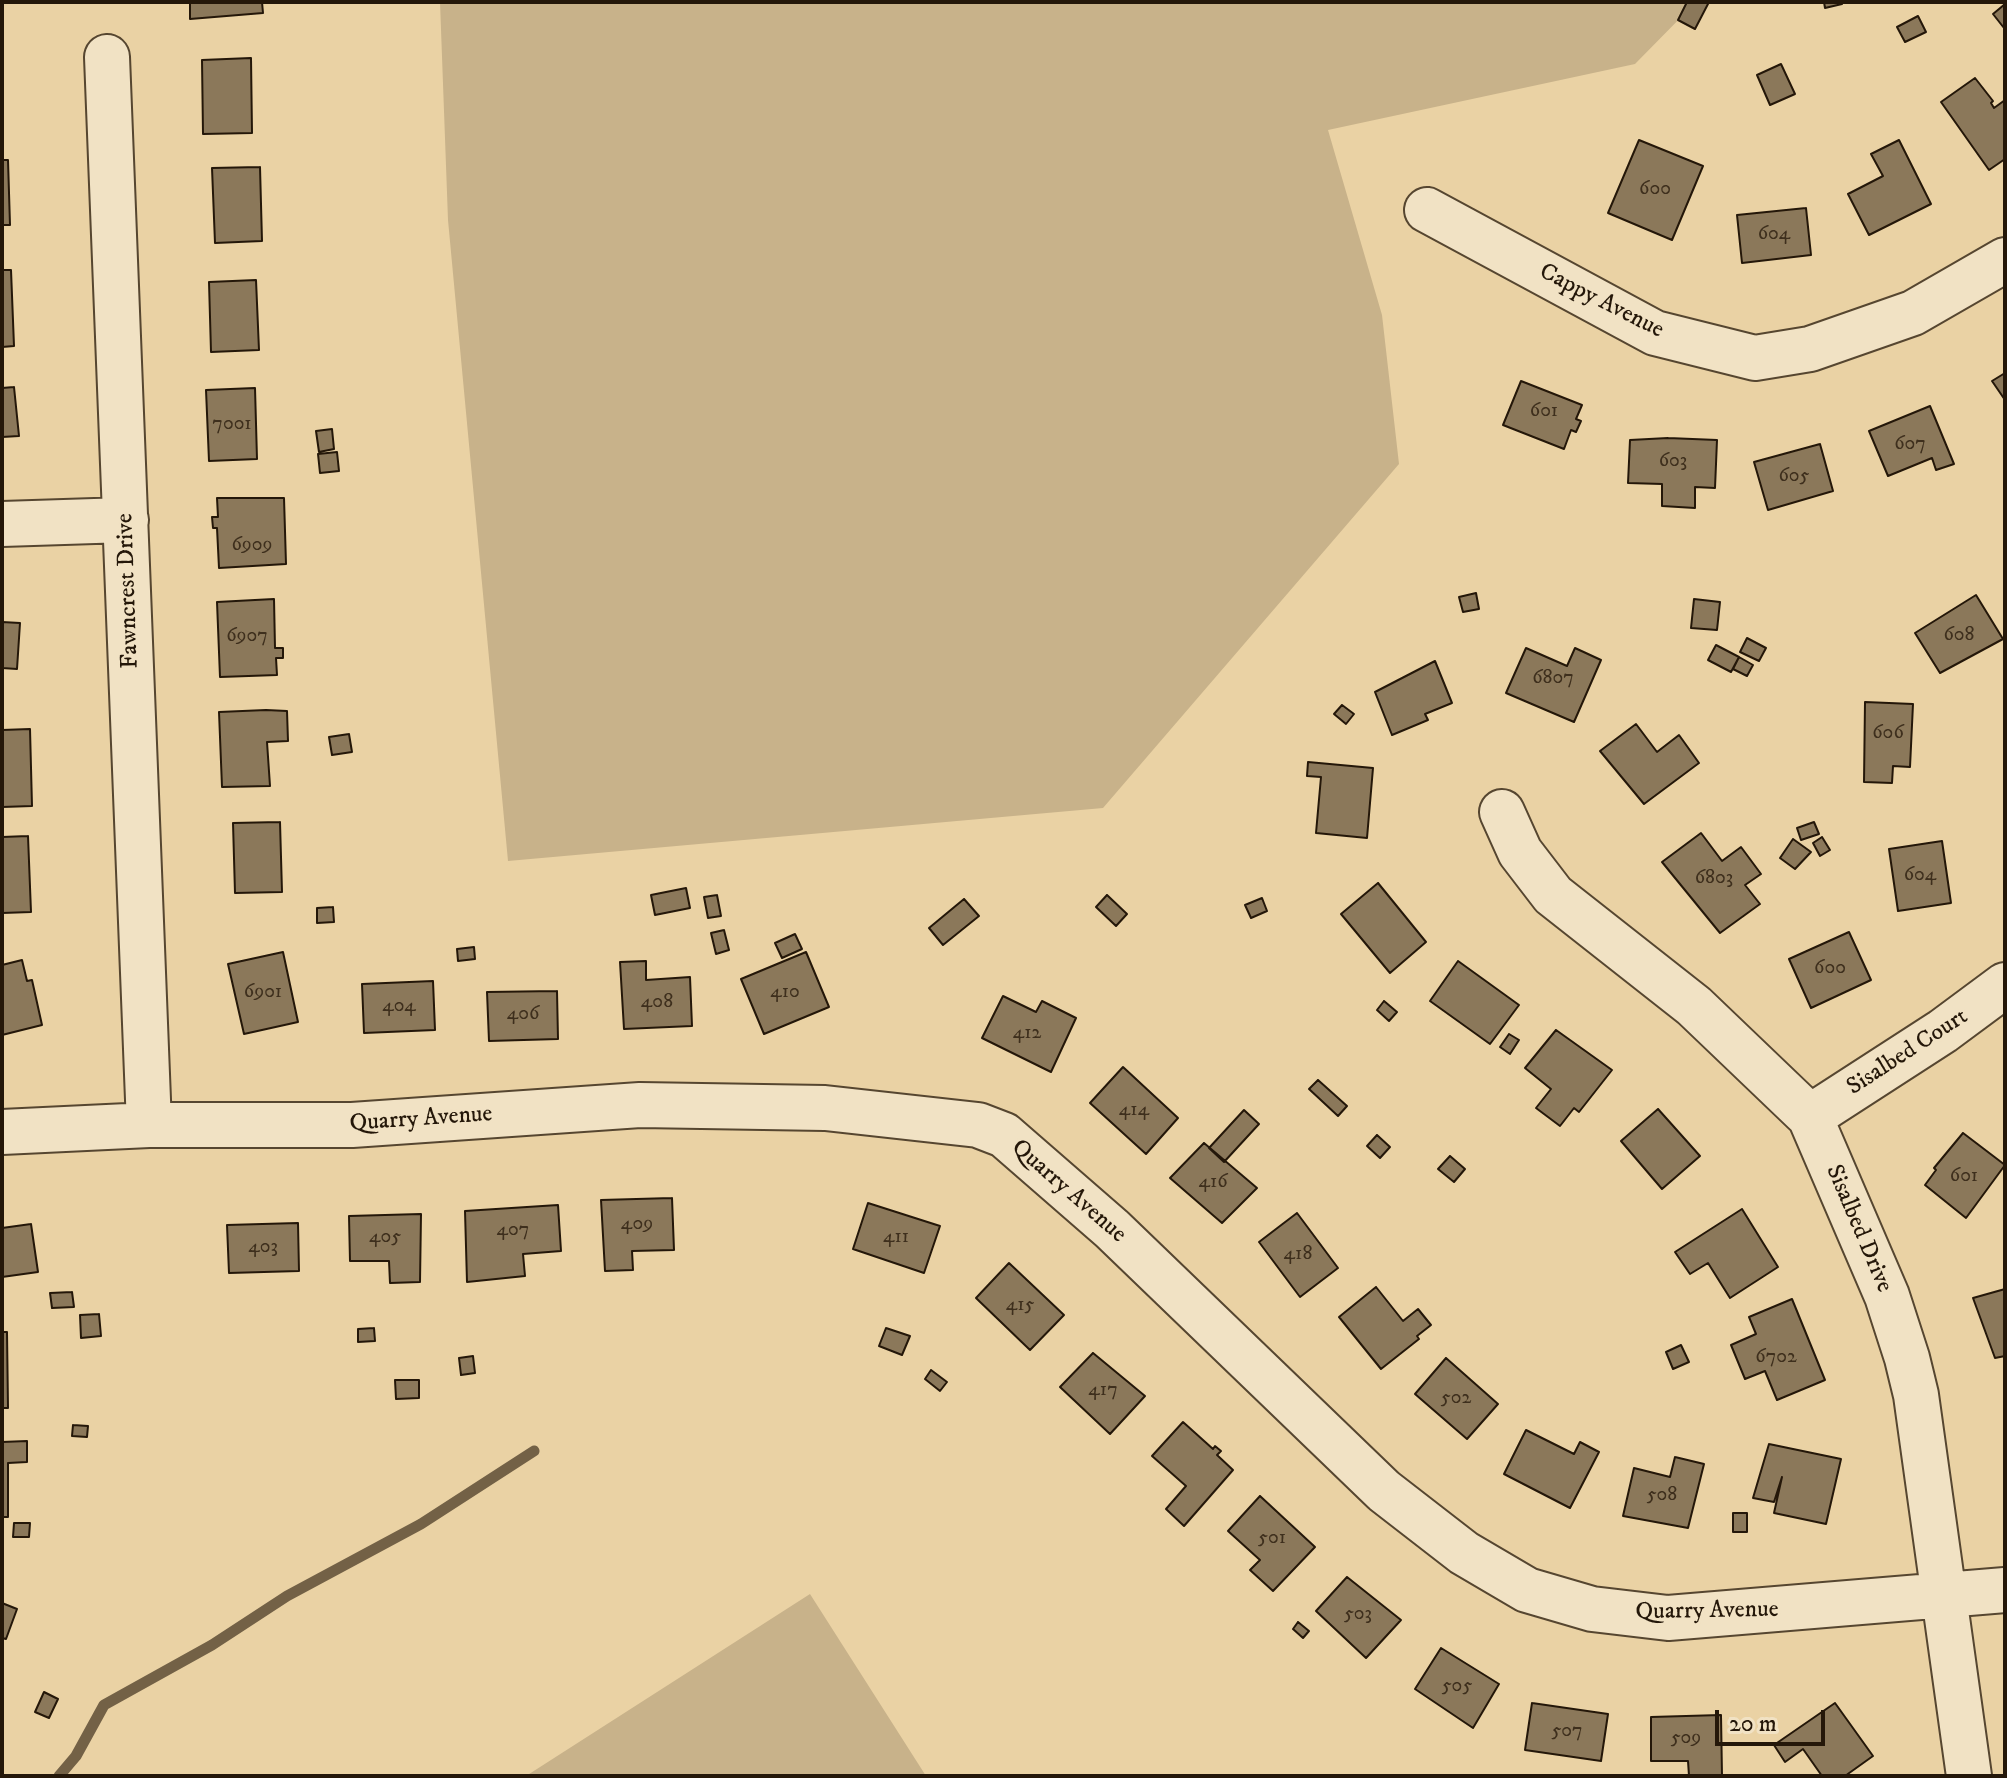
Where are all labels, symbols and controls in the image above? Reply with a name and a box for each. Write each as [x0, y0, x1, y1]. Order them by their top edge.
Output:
house number: 600 [1639, 178, 1671, 202]
house number: 604 [1758, 223, 1790, 247]
street label: Cappy Avenue [1534, 258, 1668, 346]
house number: 601 [1530, 400, 1558, 424]
house number: 7001 [212, 413, 252, 437]
house number: 607 [1894, 433, 1926, 457]
house number: 603 [1659, 450, 1687, 474]
house number: 605 [1778, 465, 1810, 489]
street label: Fawncrest Drive [112, 513, 146, 669]
house number: 6909 [231, 534, 273, 558]
house number: 608 [1943, 624, 1975, 648]
house number: 6907 [226, 625, 268, 649]
house number: 6807 [1532, 667, 1574, 691]
house number: 606 [1872, 722, 1904, 746]
house number: 604 [1904, 864, 1936, 888]
house number: 6803 [1695, 867, 1733, 891]
house number: 600 [1814, 957, 1846, 981]
house number: 6901 [244, 981, 282, 1005]
house number: 410 [770, 981, 800, 1005]
house number: 408 [641, 991, 673, 1015]
house number: 404 [382, 995, 416, 1019]
house number: 406 [507, 1003, 539, 1027]
street label: Sisalbed Court [1842, 1003, 1974, 1103]
house number: 412 [1013, 1022, 1041, 1046]
house number: 414 [1119, 1099, 1149, 1123]
street label: Quarry Avenue [349, 1101, 493, 1139]
street label: Quarry Avenue [1005, 1134, 1131, 1250]
street label: Sisalbed Drive [1818, 1161, 1898, 1297]
house number: 601 [1950, 1165, 1978, 1189]
house number: 416 [1198, 1171, 1228, 1195]
house number: 409 [621, 1213, 653, 1237]
house number: 407 [497, 1219, 529, 1243]
house number: 405 [369, 1226, 401, 1250]
house number: 411 [883, 1226, 909, 1250]
house number: 403 [248, 1236, 278, 1260]
house number: 418 [1284, 1243, 1312, 1267]
house number: 415 [1006, 1294, 1034, 1318]
house number: 6702 [1755, 1346, 1797, 1370]
house number: 417 [1088, 1379, 1118, 1403]
house number: 502 [1441, 1387, 1471, 1411]
house number: 508 [1647, 1484, 1677, 1508]
house number: 501 [1258, 1527, 1286, 1551]
street label: Quarry Avenue [1635, 1596, 1779, 1628]
house number: 503 [1344, 1603, 1372, 1627]
house number: 505 [1442, 1675, 1472, 1699]
scale bar [1719, 1694, 1829, 1744]
text: 20 m [1729, 1709, 1777, 1739]
house number: 507 [1551, 1720, 1583, 1744]
house number: 509 [1671, 1727, 1701, 1751]

